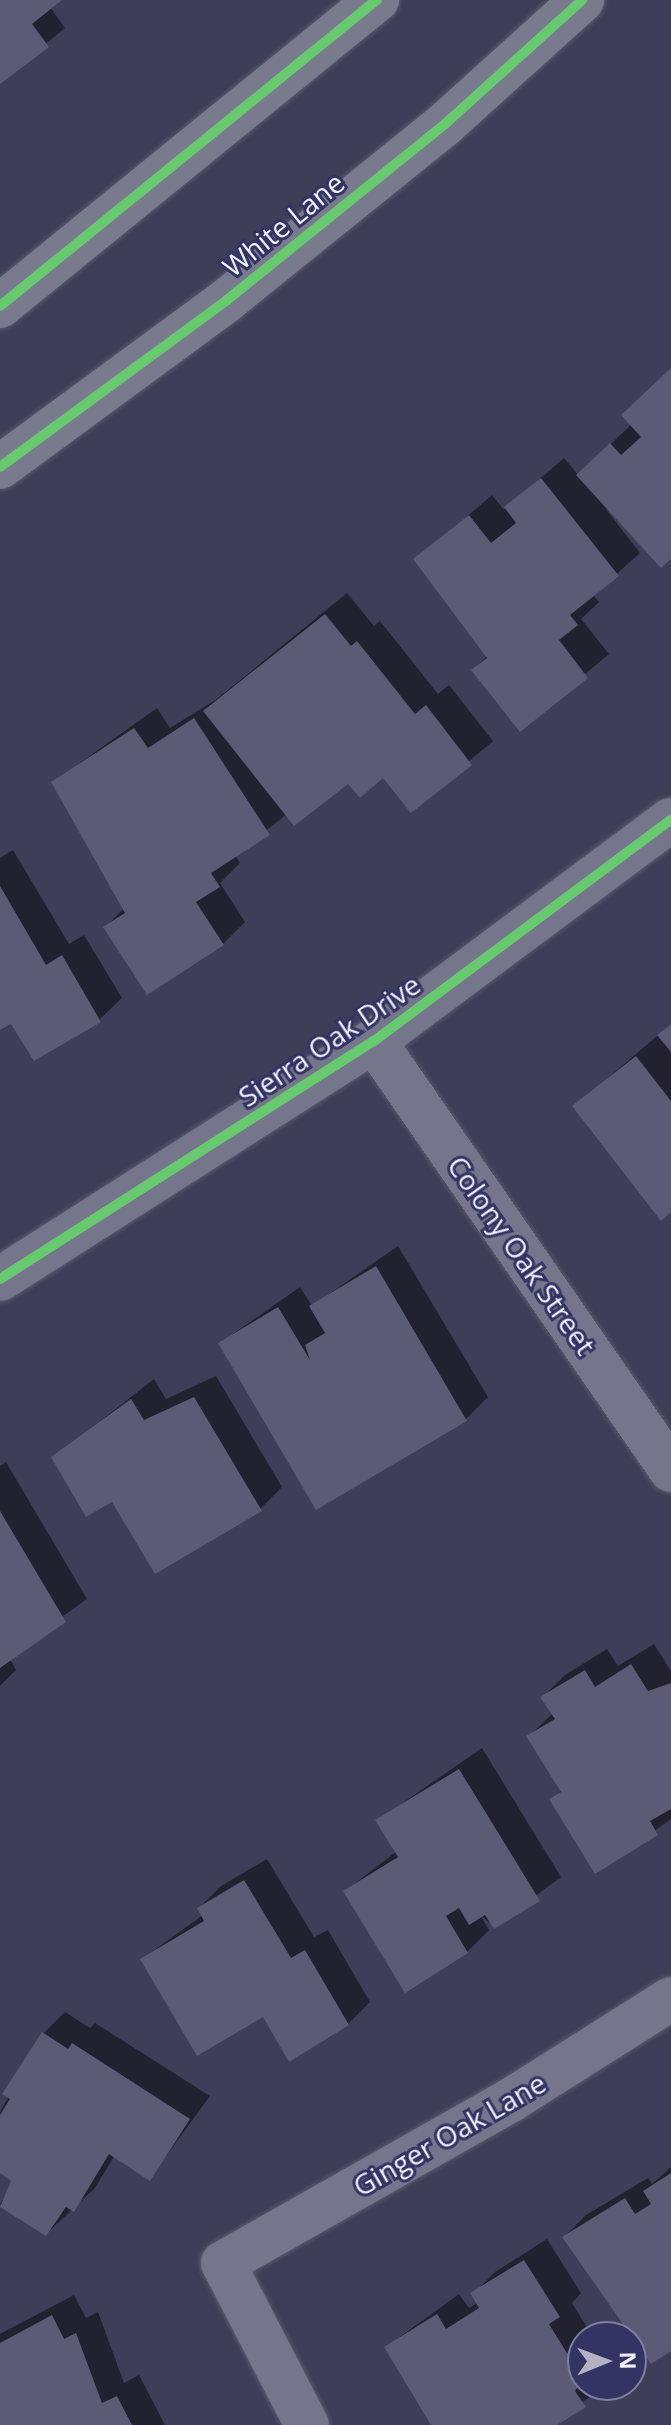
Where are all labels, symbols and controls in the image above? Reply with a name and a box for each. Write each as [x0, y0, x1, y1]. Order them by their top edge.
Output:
street label: White Lane [216, 165, 350, 283]
street label: Sierra Oak Drive [232, 967, 426, 1113]
street label: Colony Oak Street [441, 1149, 603, 1361]
street label: Ginger Oak Lane [347, 2065, 551, 2203]
north arrow [567, 2321, 647, 2401]
text: N [614, 2351, 644, 2370]

